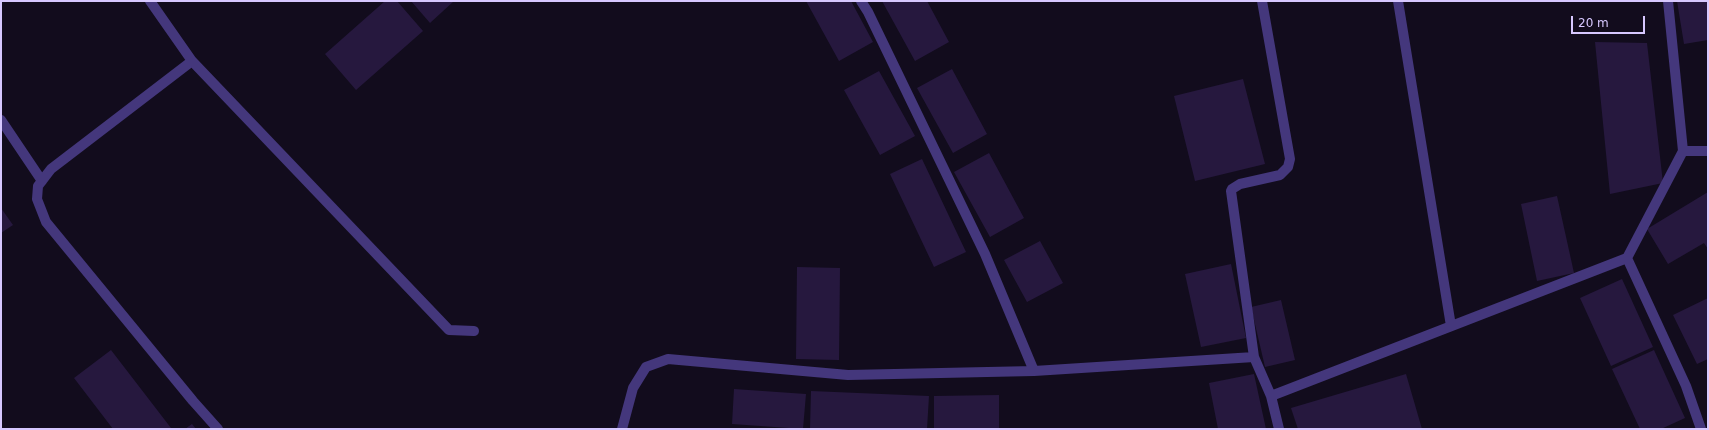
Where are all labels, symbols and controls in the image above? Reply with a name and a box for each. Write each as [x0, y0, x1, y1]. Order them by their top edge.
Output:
scale bar [1573, 8, 1647, 34]
text: 20 m [1578, 16, 1609, 30]

